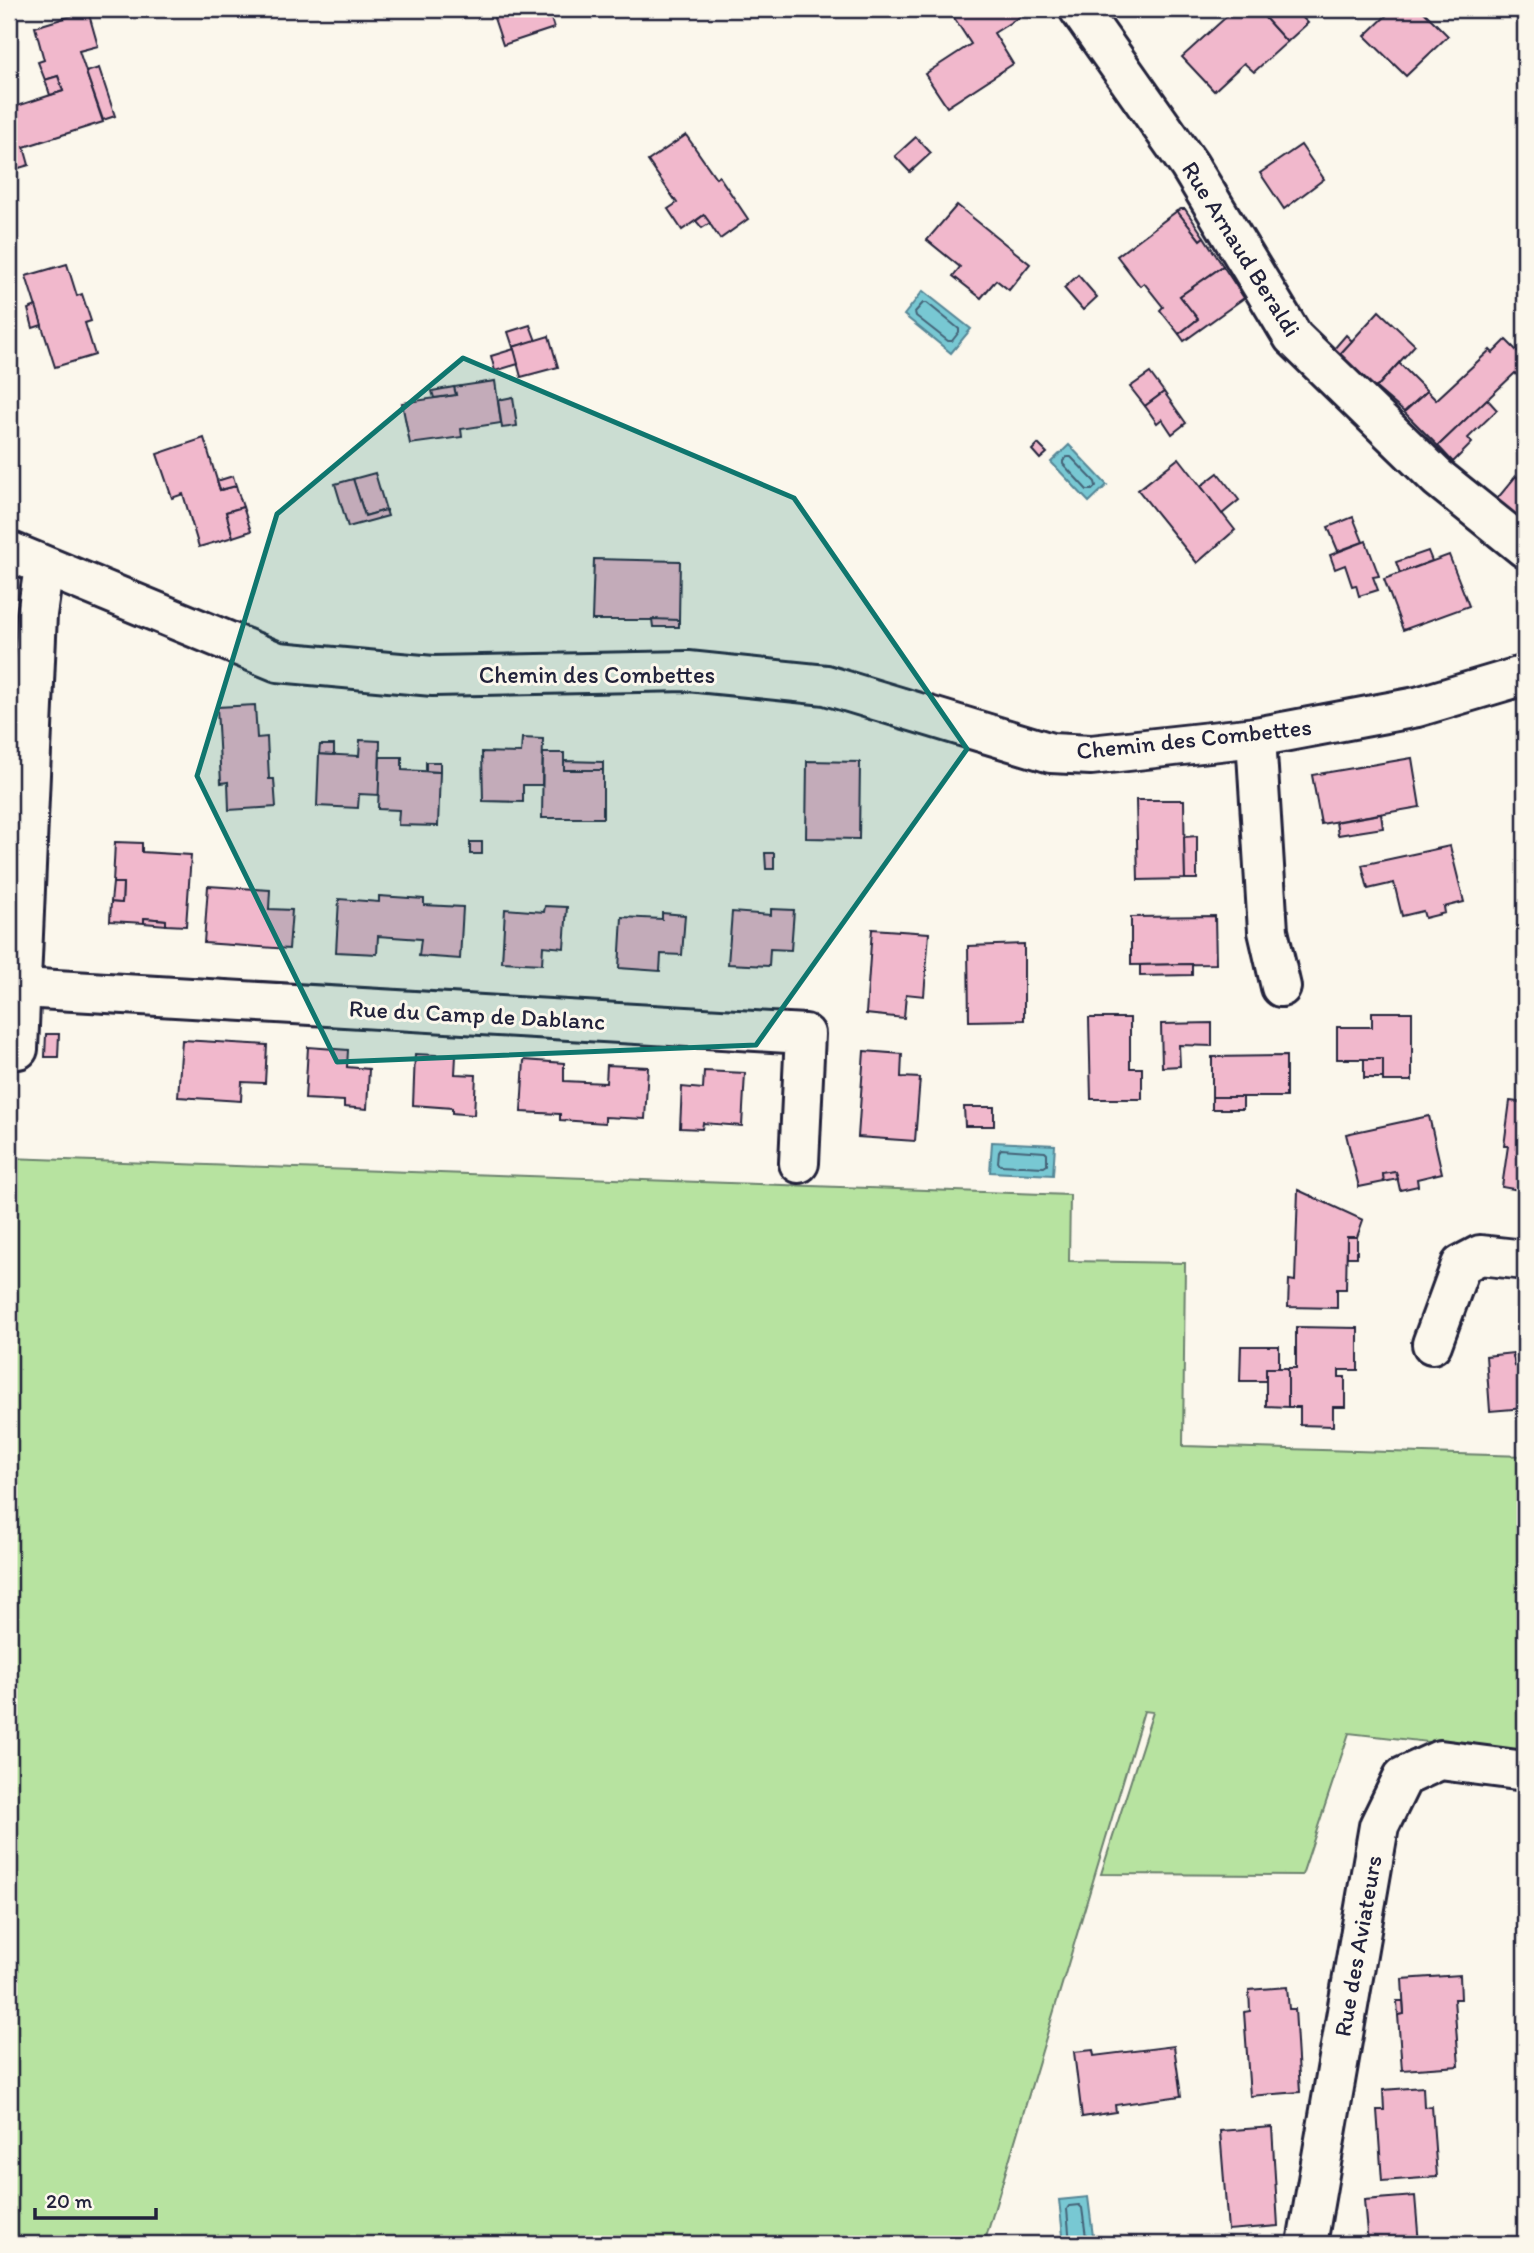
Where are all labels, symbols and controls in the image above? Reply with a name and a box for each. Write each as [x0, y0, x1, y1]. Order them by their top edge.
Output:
street label: Rue Arnaud Beraldi [1176, 156, 1307, 342]
street label: Chemin des Combettes [479, 660, 715, 689]
street label: Chemin des Combettes [1075, 712, 1313, 765]
street label: Rue du Camp de Dablanc [348, 993, 606, 1036]
street label: Rue des Aviateurs [1327, 1853, 1388, 2039]
scale bar [35, 2176, 156, 2220]
text: 20 m [46, 2188, 93, 2213]

